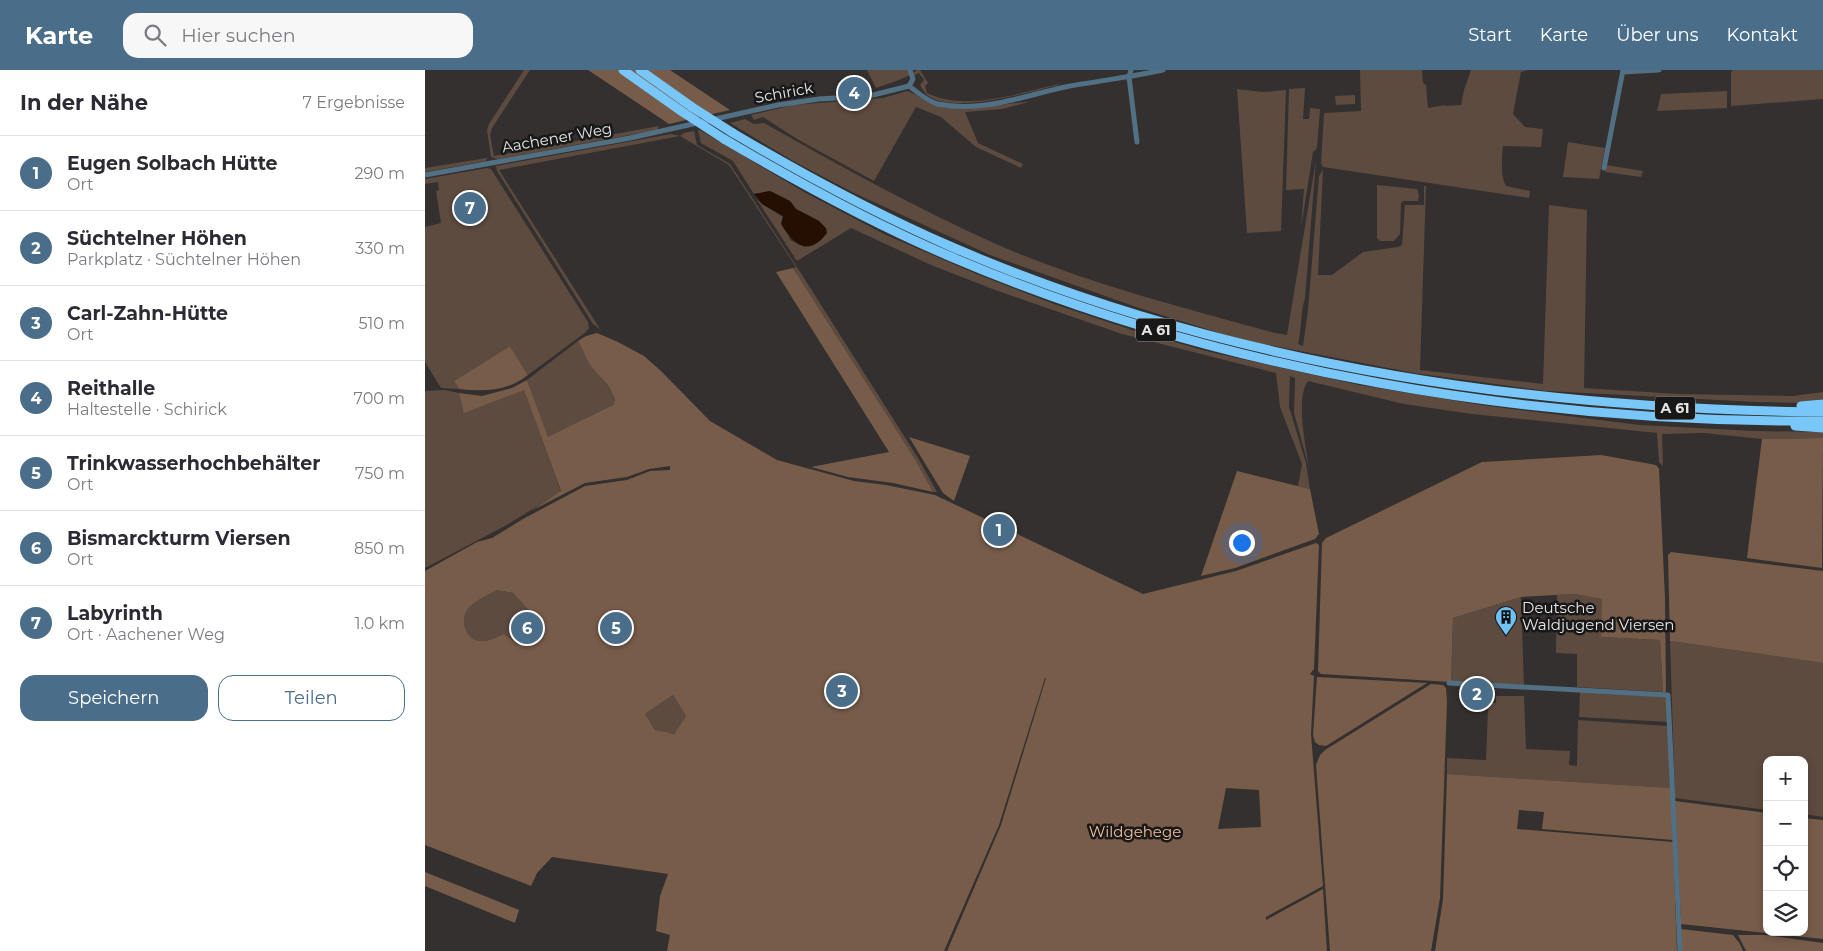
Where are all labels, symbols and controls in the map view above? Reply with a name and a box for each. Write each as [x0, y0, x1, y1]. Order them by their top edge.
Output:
search box [123, 13, 473, 58]
text: Karte [25, 21, 93, 50]
icon: search [141, 21, 169, 49]
text: Hier suchen [181, 24, 296, 47]
text: Start [1468, 24, 1512, 46]
text: Karte [1540, 24, 1588, 46]
text: Über uns [1616, 24, 1699, 46]
text: Kontakt [1727, 24, 1798, 46]
pin: 4 [838, 74, 870, 112]
street label: Schirick [753, 78, 815, 107]
text: In der Nähe [20, 90, 148, 115]
text: 7 Ergebnisse [303, 93, 405, 112]
street label: Aachener Weg [500, 118, 613, 157]
text: Eugen Solbach Hütte [67, 152, 278, 175]
text: 1 [33, 164, 39, 183]
text: 290 m [354, 164, 405, 183]
text: Ort [67, 175, 94, 194]
pin: 7 [454, 189, 486, 227]
text: Süchtelner Höhen [67, 227, 247, 250]
text: 2 [31, 239, 41, 258]
text: 330 m [355, 239, 405, 258]
text: Parkplatz · Süchtelner Höhen [67, 250, 301, 269]
text: Carl-Zahn-Hütte [67, 302, 228, 325]
text: 3 [31, 314, 41, 333]
text: 510 m [358, 314, 405, 333]
road number: A 61 [1136, 318, 1176, 342]
text: Ort [67, 325, 94, 344]
text: Reithalle [67, 377, 155, 400]
text: 4 [30, 389, 42, 408]
text: 700 m [354, 389, 405, 408]
road number: A 61 [1655, 396, 1695, 419]
text: Haltestelle · Schirick [67, 400, 227, 419]
text: Trinkwasserhochbehälter [67, 452, 320, 475]
text: 5 [31, 464, 41, 483]
text: 750 m [355, 464, 405, 483]
text: Ort [67, 475, 94, 494]
pin: 1 [983, 511, 1015, 549]
text: Bismarckturm Viersen [67, 527, 291, 550]
your location [1229, 530, 1255, 556]
text: 6 [31, 539, 41, 558]
text: 850 m [354, 539, 405, 558]
text: Ort [67, 550, 94, 569]
place label: Deutsche Waldjugend Viersen [1522, 598, 1674, 634]
text: Labyrinth [67, 602, 163, 625]
building icon: Deutsche Waldjugend Viersen [1494, 605, 1518, 636]
pin: 6 [511, 609, 543, 647]
pin: 5 [600, 609, 632, 647]
text: 7 [31, 614, 41, 633]
text: 1.0 km [355, 614, 405, 633]
text: Ort · Aachener Weg [67, 625, 225, 644]
pin: 3 [826, 672, 858, 710]
button: Speichern [20, 675, 208, 721]
button: Teilen [218, 675, 405, 721]
pin: 2 [1461, 675, 1493, 713]
map controls [1763, 756, 1808, 936]
button: + [1763, 756, 1808, 801]
button: − [1763, 801, 1808, 846]
park label: Wildgehege [1089, 822, 1181, 841]
button: locate [1763, 846, 1808, 891]
button: layers [1763, 891, 1808, 936]

